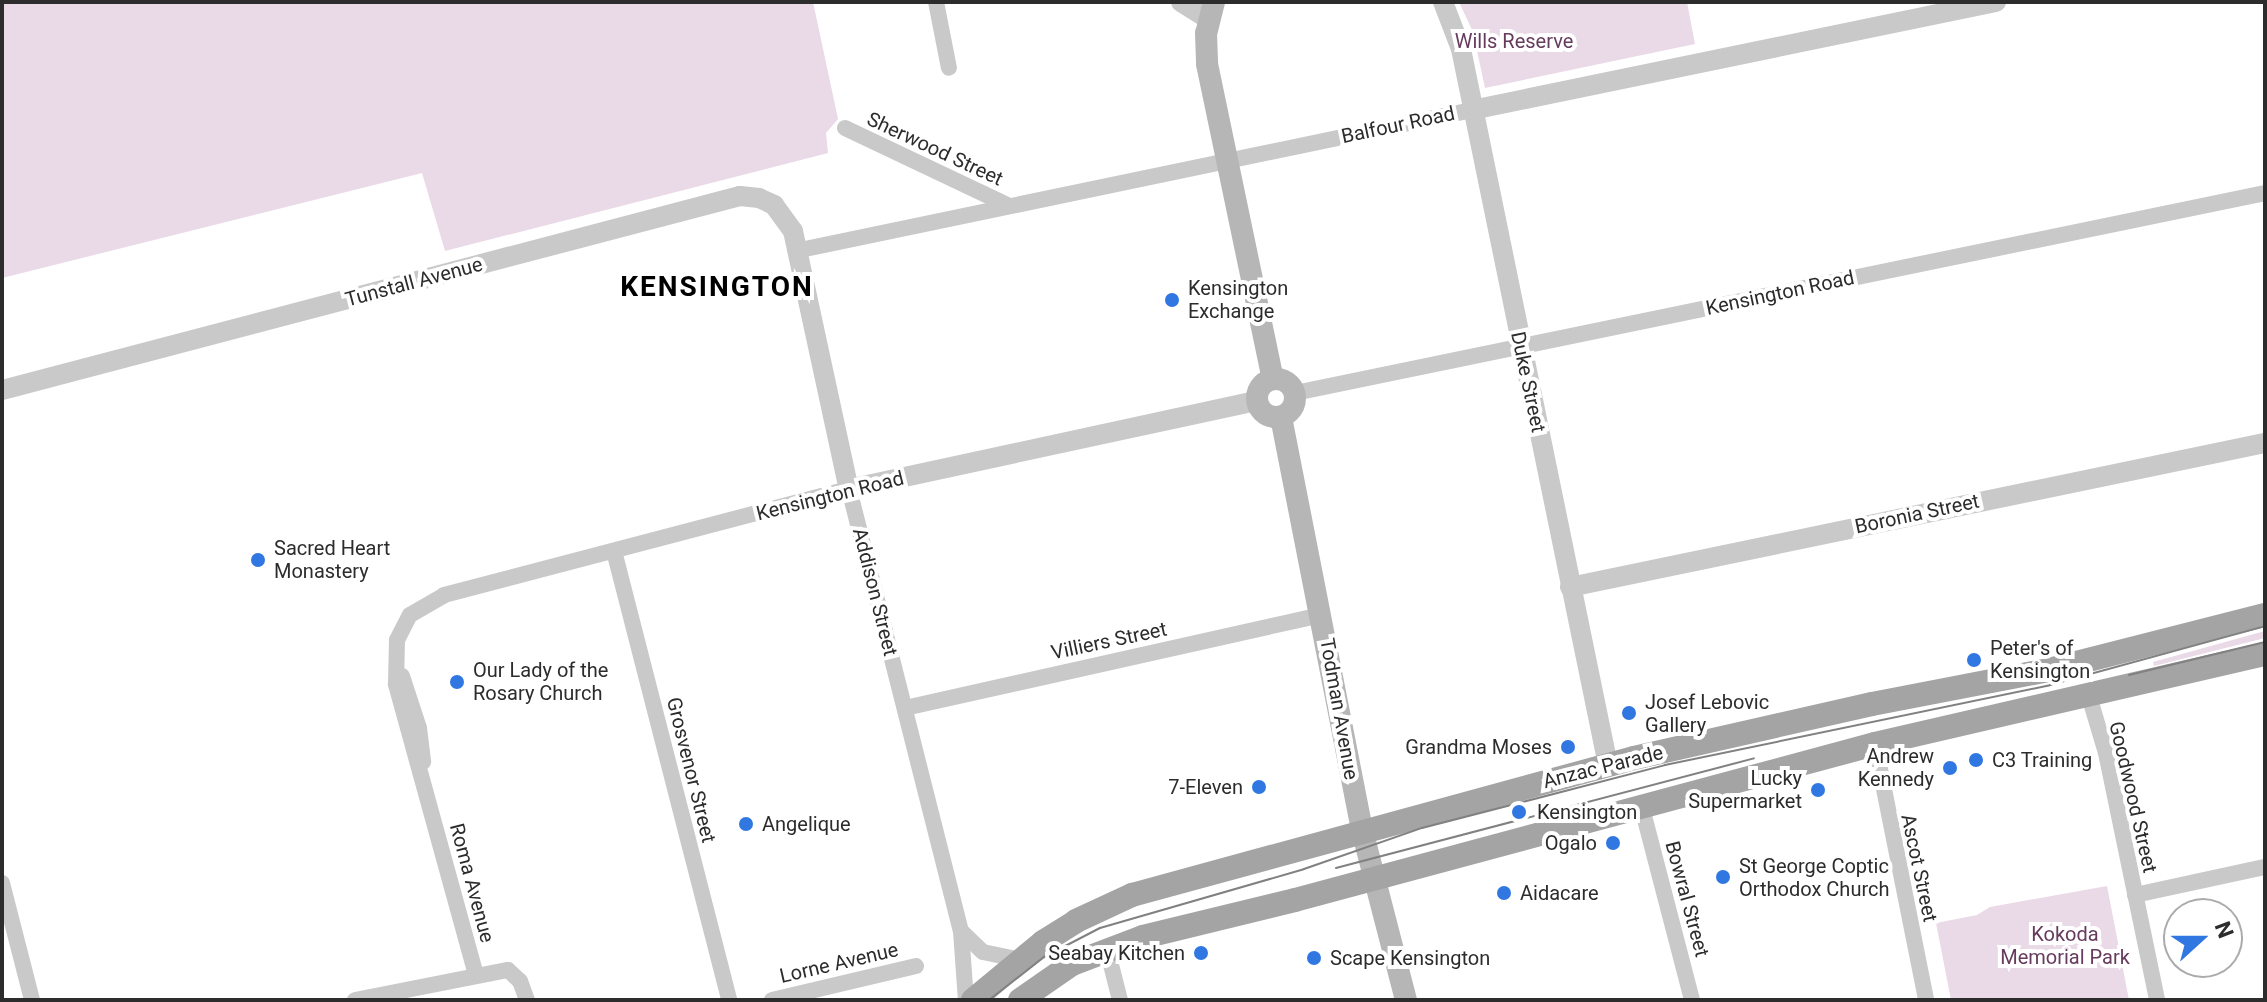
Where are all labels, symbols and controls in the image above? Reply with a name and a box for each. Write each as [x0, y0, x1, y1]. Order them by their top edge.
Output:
park label: Wills Reserve [1455, 29, 1573, 53]
street label: Balfour Road [1339, 101, 1457, 149]
street label: Sherwood Street [863, 107, 1007, 191]
street label: Tunstall Avenue [343, 252, 485, 312]
street label: Kensington Road [1704, 266, 1856, 320]
district label: KENSINGTON [620, 270, 814, 304]
place label: Kensington Exchange [1188, 276, 1288, 323]
marker: Kensington Exchange [1163, 291, 1181, 309]
street label: Duke Street [1506, 329, 1550, 435]
street label: Kensington Road [754, 466, 906, 526]
street label: Boronia Street [1853, 489, 1981, 539]
street label: Addison Street [848, 526, 902, 658]
place label: Sacred Heart Monastery [274, 536, 390, 583]
marker: Sacred Heart Monastery [249, 551, 267, 569]
street label: Villiers Street [1049, 617, 1169, 665]
street label: Todman Avenue [1315, 636, 1363, 782]
place label: Peter's of Kensington [1990, 636, 2090, 683]
marker: Peter's of Kensington [1965, 651, 1983, 669]
place label: Our Lady of the Rosary Church [473, 658, 608, 705]
marker: Our Lady of the Rosary Church [448, 673, 466, 691]
place label: Josef Lebovic Gallery [1645, 690, 1769, 737]
street label: Grosvenor Street [661, 695, 721, 845]
marker: Josef Lebovic Gallery [1620, 704, 1638, 722]
street label: Goodwood Street [2104, 719, 2162, 875]
place label: Grandma Moses [1405, 735, 1552, 759]
marker: Grandma Moses [1559, 738, 1577, 756]
street label: Anzac Parade [1540, 740, 1666, 794]
place label: Andrew Kennedy [1858, 744, 1934, 791]
place label: C3 Training [1992, 748, 2093, 772]
marker: C3 Training [1967, 751, 1985, 769]
marker: Andrew Kennedy [1941, 759, 1959, 777]
place label: Lucky Supermarket [1688, 766, 1802, 813]
place label: 7-Eleven [1168, 775, 1243, 799]
marker: 7-Eleven [1250, 778, 1268, 796]
marker: Lucky Supermarket [1809, 781, 1827, 799]
place label: Kensington [1537, 800, 1637, 824]
marker: Kensington [1508, 801, 1530, 823]
place label: Angelique [762, 812, 851, 836]
street label: Ascot Street [1896, 812, 1942, 924]
marker: Angelique [737, 815, 755, 833]
street label: Roma Avenue [445, 821, 499, 945]
place label: Ogalo [1545, 831, 1597, 855]
marker: Ogalo [1604, 834, 1622, 852]
street label: Bowral Street [1660, 839, 1714, 959]
place label: St George Coptic Orthodox Church [1739, 854, 1889, 901]
marker: St George Coptic Orthodox Church [1714, 868, 1732, 886]
place label: Aidacare [1520, 881, 1599, 905]
marker: Aidacare [1495, 884, 1513, 902]
north arrow [2163, 898, 2243, 978]
text: N [2210, 918, 2238, 942]
park label: Kokoda Memorial Park [2000, 923, 2130, 970]
street label: Lorne Avenue [777, 938, 901, 988]
place label: Seabay Kitchen [1048, 941, 1185, 965]
marker: Seabay Kitchen [1192, 944, 1210, 962]
place label: Scape Kensington [1330, 946, 1490, 970]
marker: Scape Kensington [1305, 949, 1323, 967]

